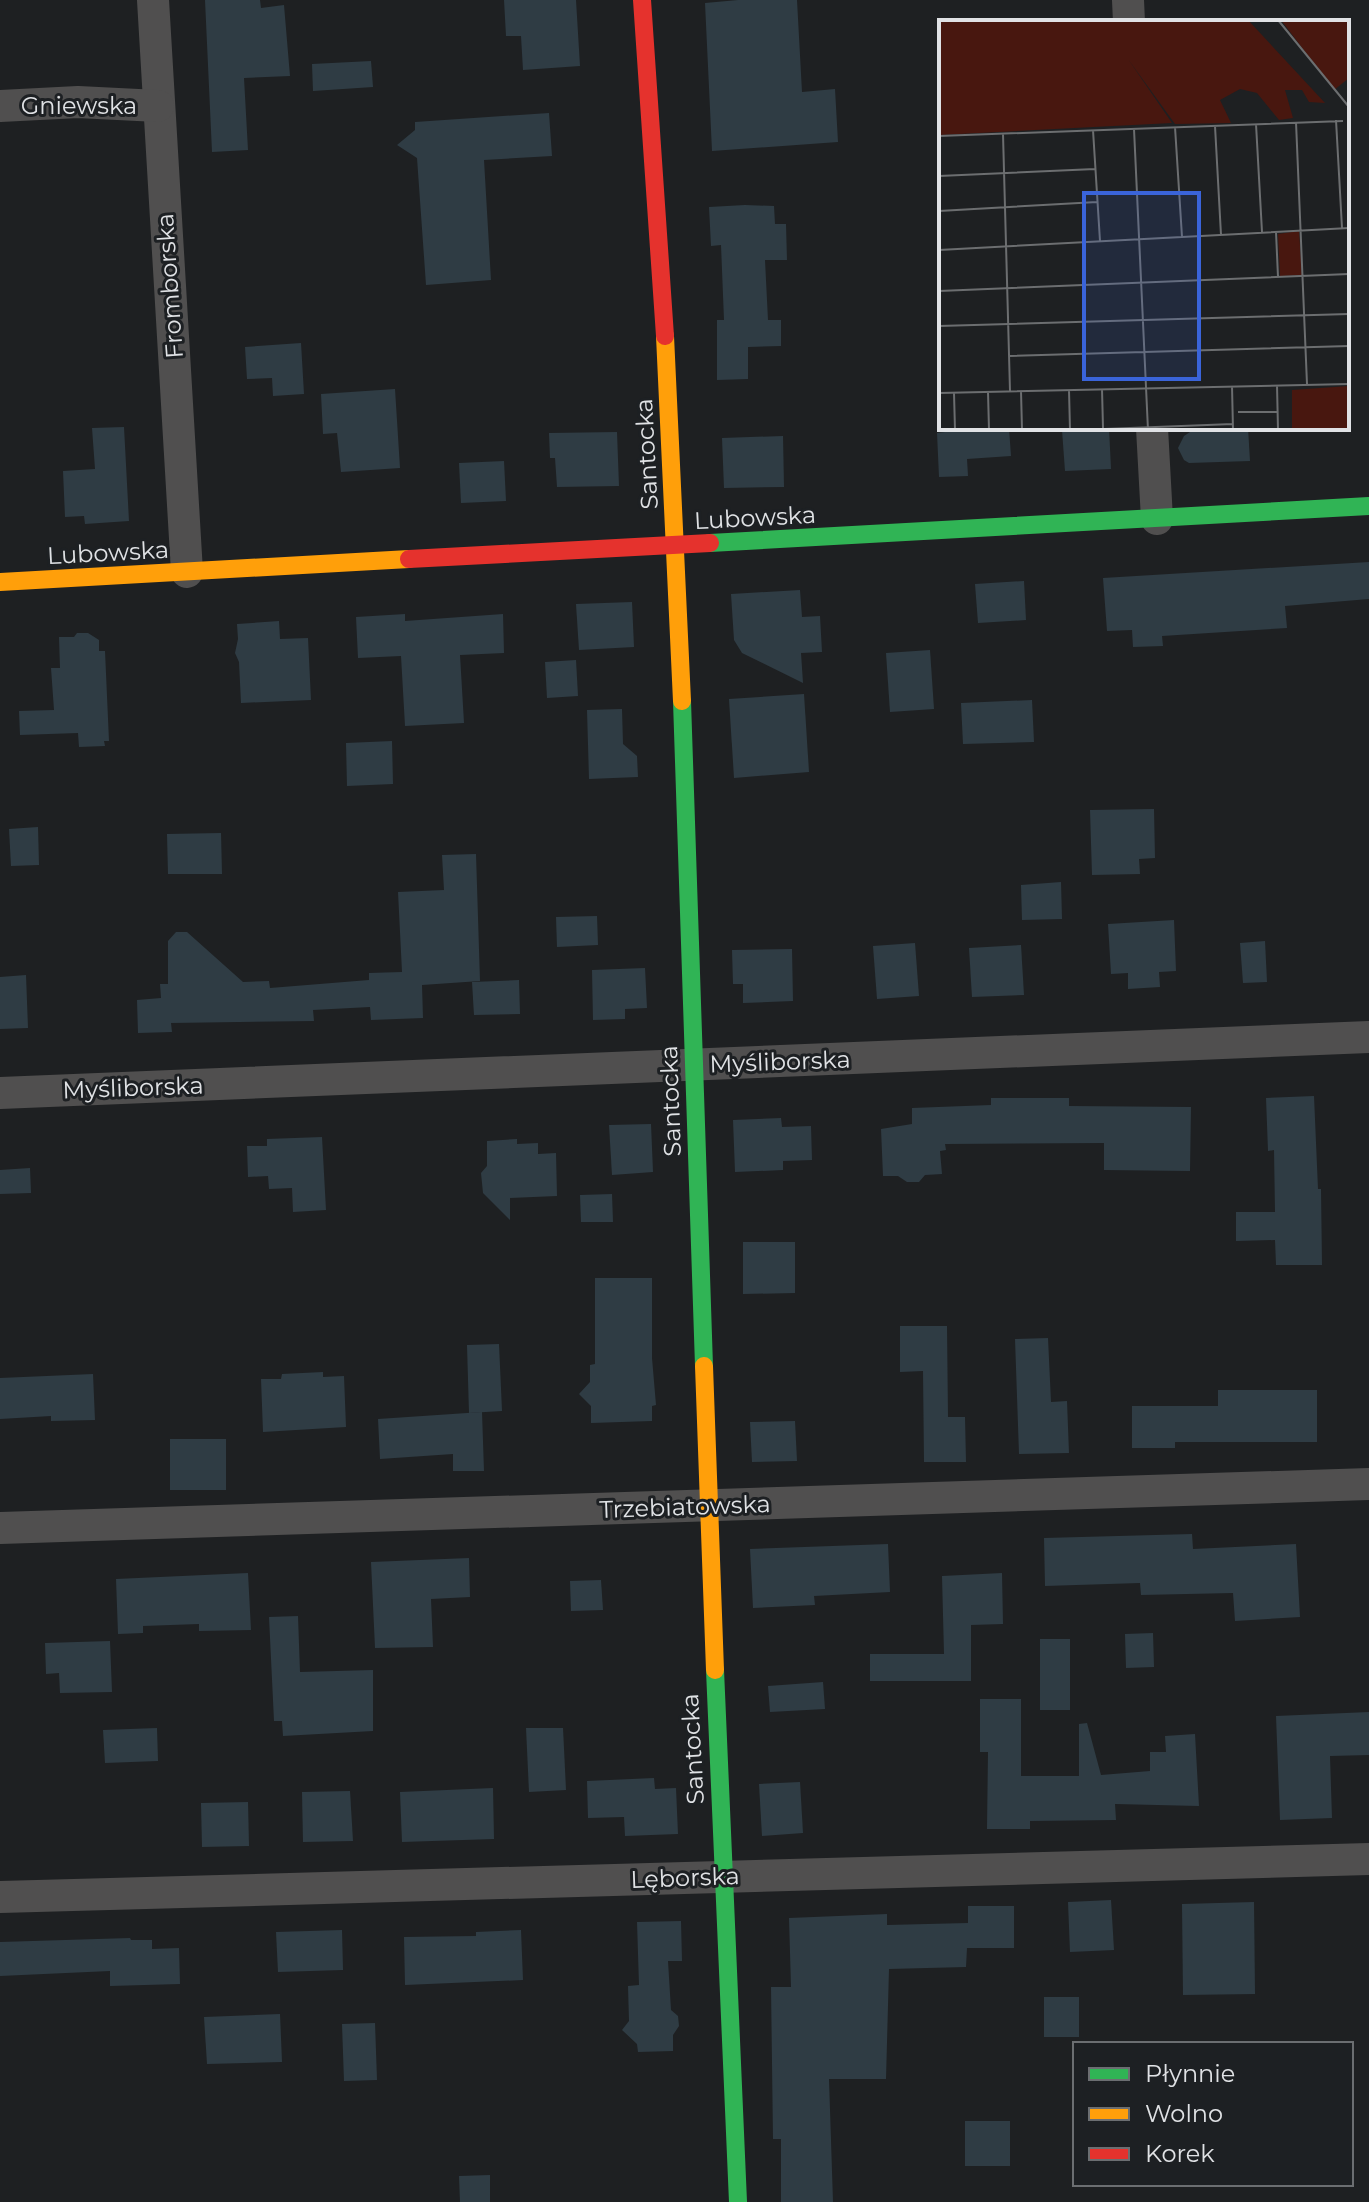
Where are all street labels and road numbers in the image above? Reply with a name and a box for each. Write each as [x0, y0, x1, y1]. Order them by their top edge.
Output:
street label: Gniewska [21, 91, 137, 120]
street label: Fromborska [150, 212, 189, 360]
street label: Santocka [629, 398, 664, 510]
street label: Lubowska [693, 500, 817, 535]
street label: Lubowska [46, 535, 170, 570]
street label: Santocka [654, 1045, 687, 1157]
street label: Myśliborska [709, 1045, 851, 1078]
street label: Myśliborska [62, 1071, 204, 1104]
street label: Trzebiatowska [599, 1489, 771, 1524]
street label: Santocka [675, 1693, 710, 1805]
street label: Lęborska [630, 1861, 740, 1894]

